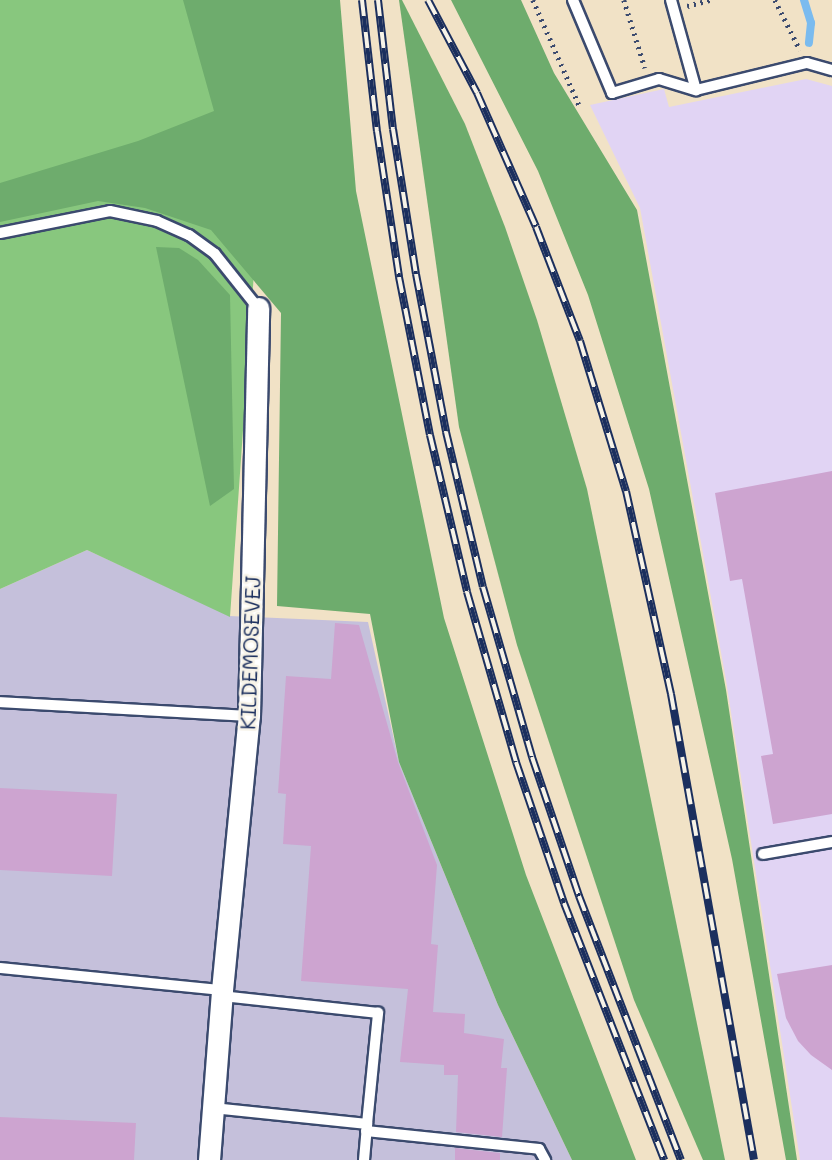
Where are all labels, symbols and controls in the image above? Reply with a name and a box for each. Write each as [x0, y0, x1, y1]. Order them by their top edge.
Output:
street label: KILDEMOSEVEJ [235, 576, 265, 730]

